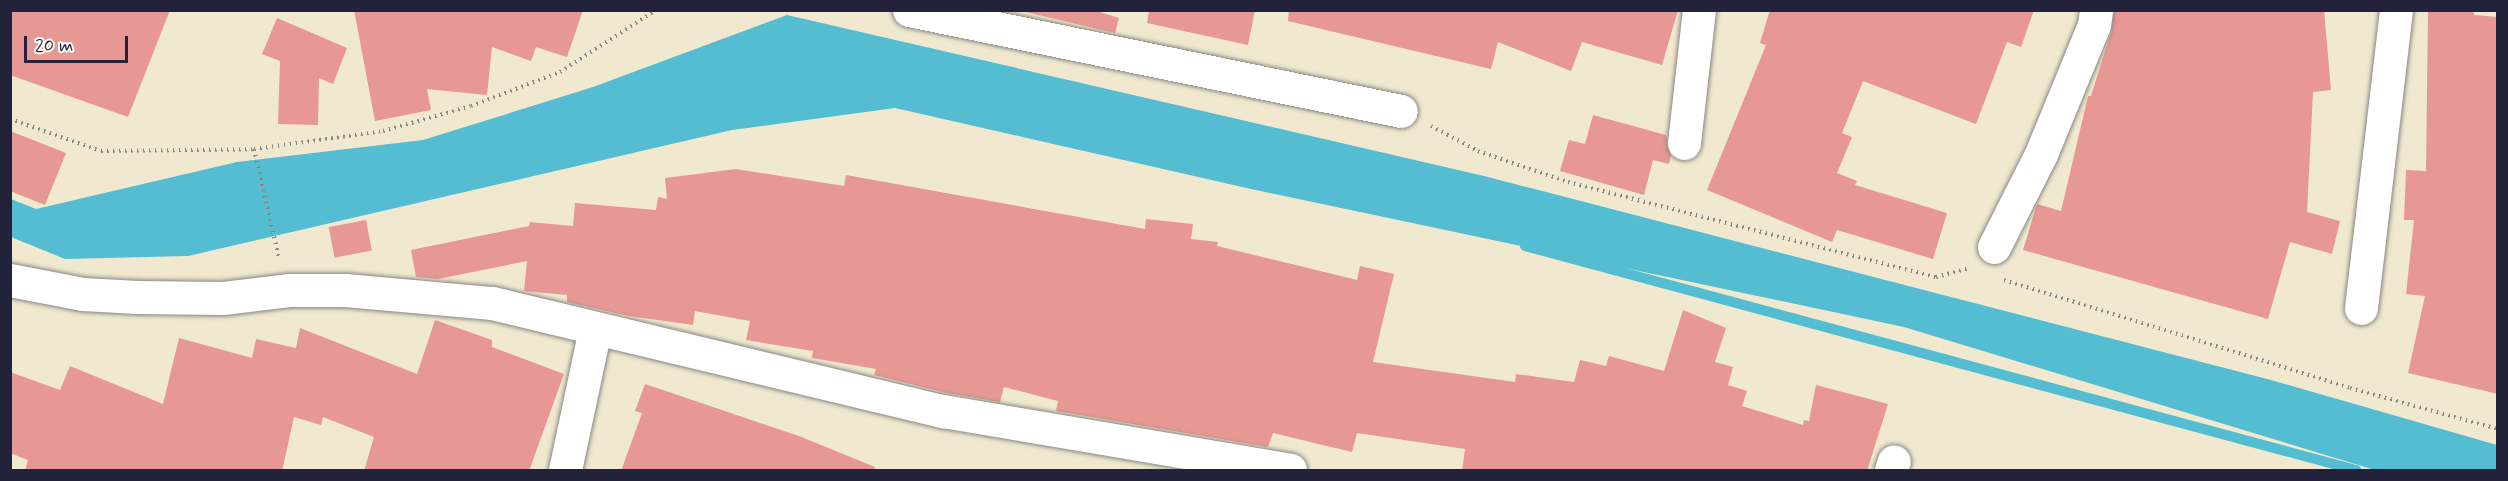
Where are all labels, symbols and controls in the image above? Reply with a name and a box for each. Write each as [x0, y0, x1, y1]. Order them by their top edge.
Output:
scale bar [27, 24, 130, 62]
text: 20 m [35, 34, 73, 58]

